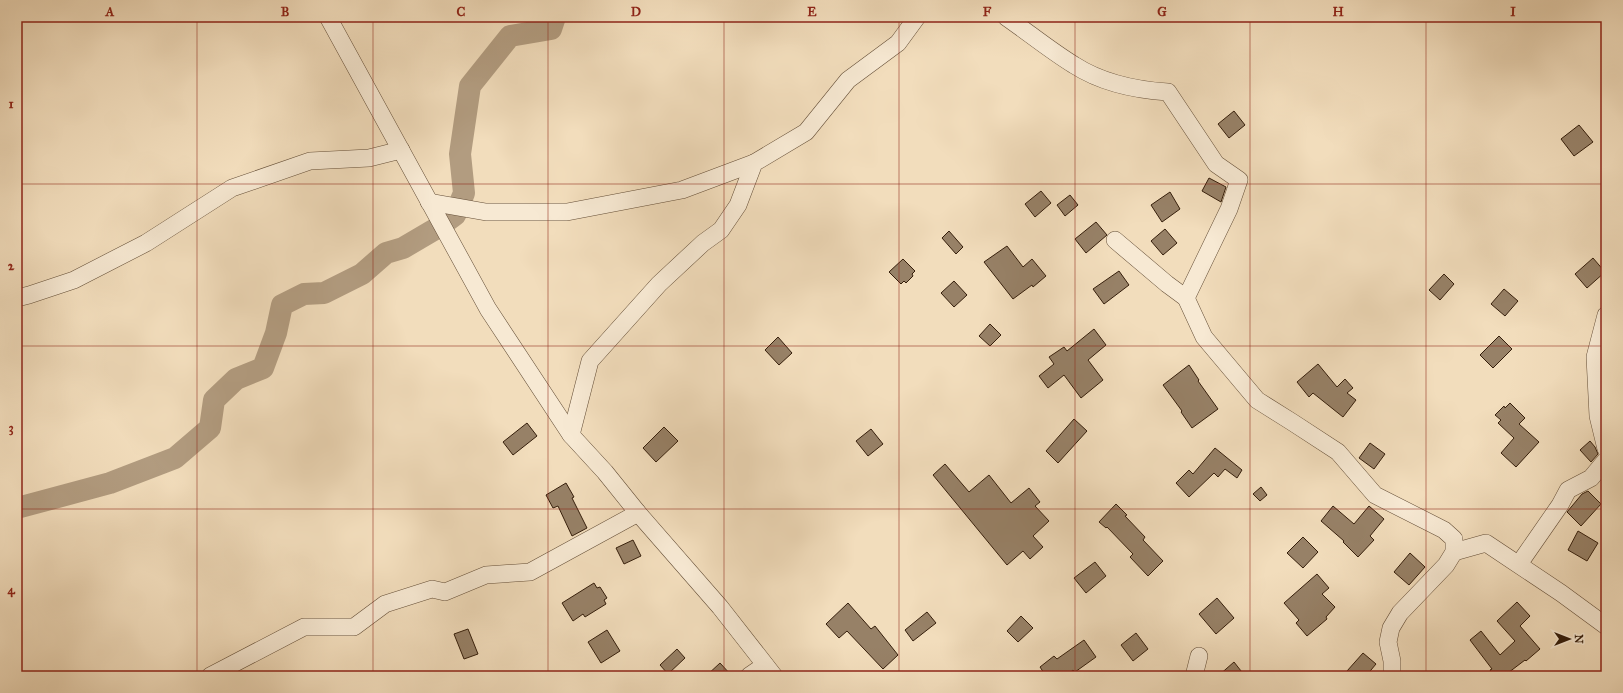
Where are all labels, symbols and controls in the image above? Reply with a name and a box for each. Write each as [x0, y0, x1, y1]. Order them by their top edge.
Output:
text: A [105, 4, 115, 20]
text: B [281, 4, 290, 20]
text: C [457, 4, 466, 20]
text: D [631, 4, 641, 20]
text: E [807, 4, 817, 20]
text: F [983, 4, 992, 20]
text: G [1157, 4, 1167, 20]
text: H [1332, 4, 1344, 20]
text: I [1510, 4, 1516, 20]
text: 1 [8, 96, 14, 112]
text: 2 [8, 258, 15, 274]
text: 3 [8, 420, 14, 436]
text: 4 [7, 582, 15, 598]
north arrow [1549, 619, 1589, 659]
text: N [1572, 634, 1585, 644]

